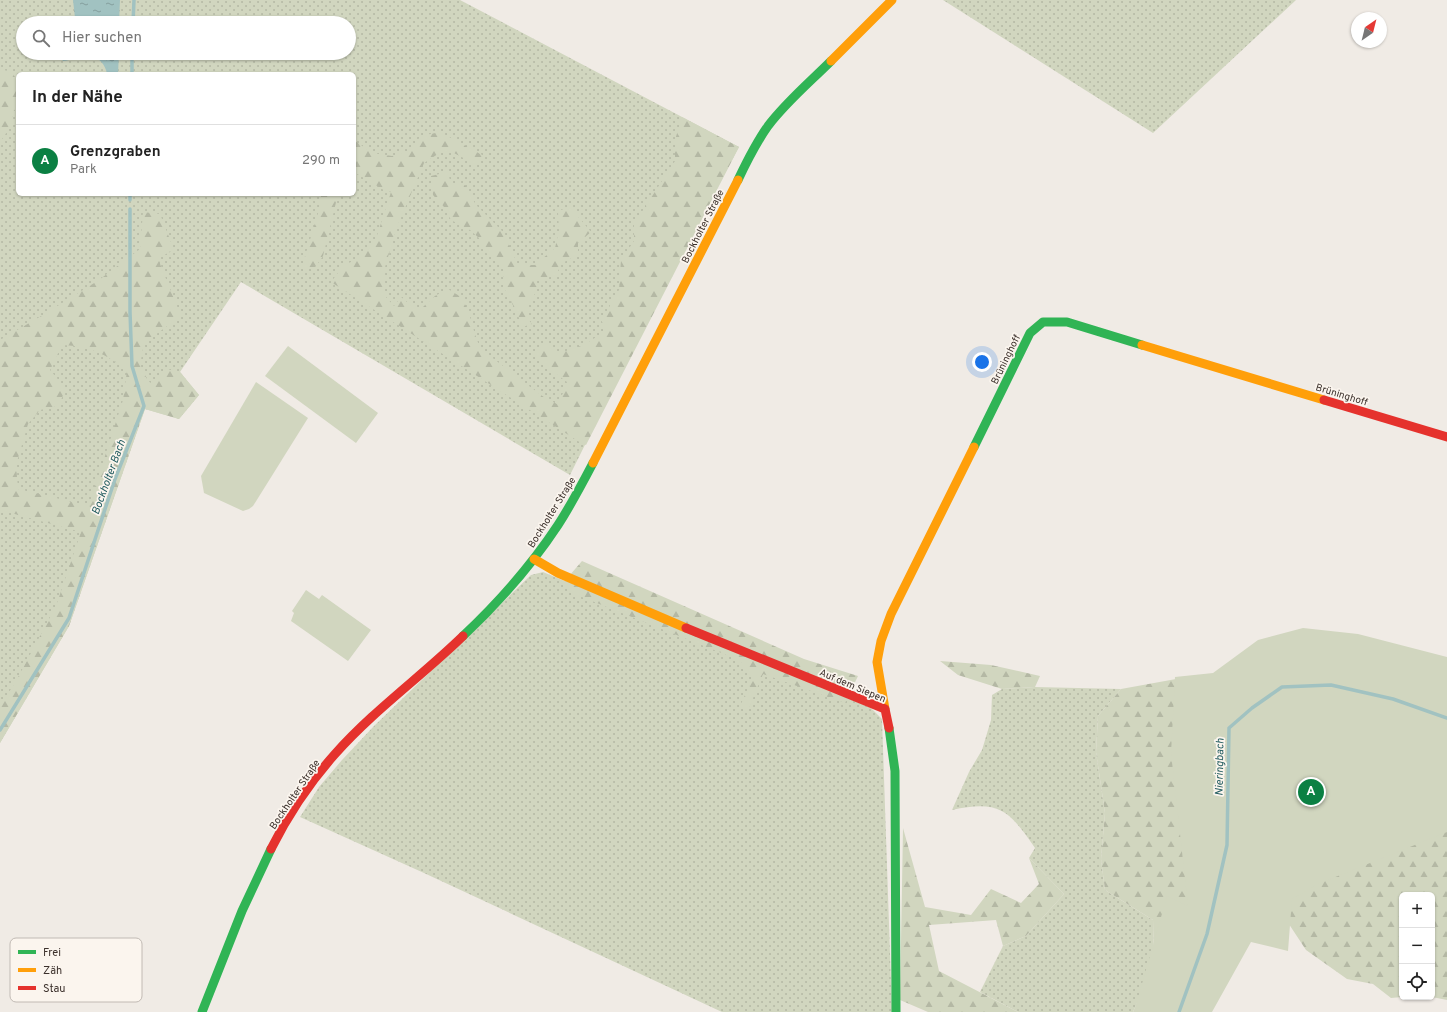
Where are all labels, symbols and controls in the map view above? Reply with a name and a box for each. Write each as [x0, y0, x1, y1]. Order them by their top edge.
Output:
north arrow [1351, 12, 1387, 48]
search box [16, 16, 356, 60]
icon: search [30, 27, 52, 49]
text: Hier suchen [62, 29, 142, 48]
text: In der Nähe [32, 87, 123, 109]
text: Grenzgraben [70, 143, 161, 162]
text: A [40, 153, 50, 169]
text: 290 m [302, 153, 340, 169]
text: Park [70, 162, 97, 178]
street label: Bockholter Straße [679, 188, 728, 266]
street label: Brüninghoff [989, 332, 1024, 387]
your location [972, 352, 992, 372]
street label: Brüninghoff [1314, 381, 1369, 410]
water label: Bockholter Bach [89, 438, 129, 517]
street label: Bockholter Straße [525, 475, 579, 551]
street label: Auf dem Siepen [817, 667, 888, 706]
water label: Nieringbach [1212, 738, 1228, 796]
street label: Bockholter Straße [267, 758, 323, 832]
pin: A [1298, 777, 1324, 807]
map controls [1399, 892, 1435, 1000]
button: + [1399, 892, 1435, 928]
button: − [1399, 928, 1435, 964]
legend [10, 938, 142, 1002]
text: Frei [43, 946, 61, 960]
text: Zäh [43, 964, 62, 978]
button: locate [1399, 964, 1435, 1000]
text: Stau [43, 982, 66, 996]

